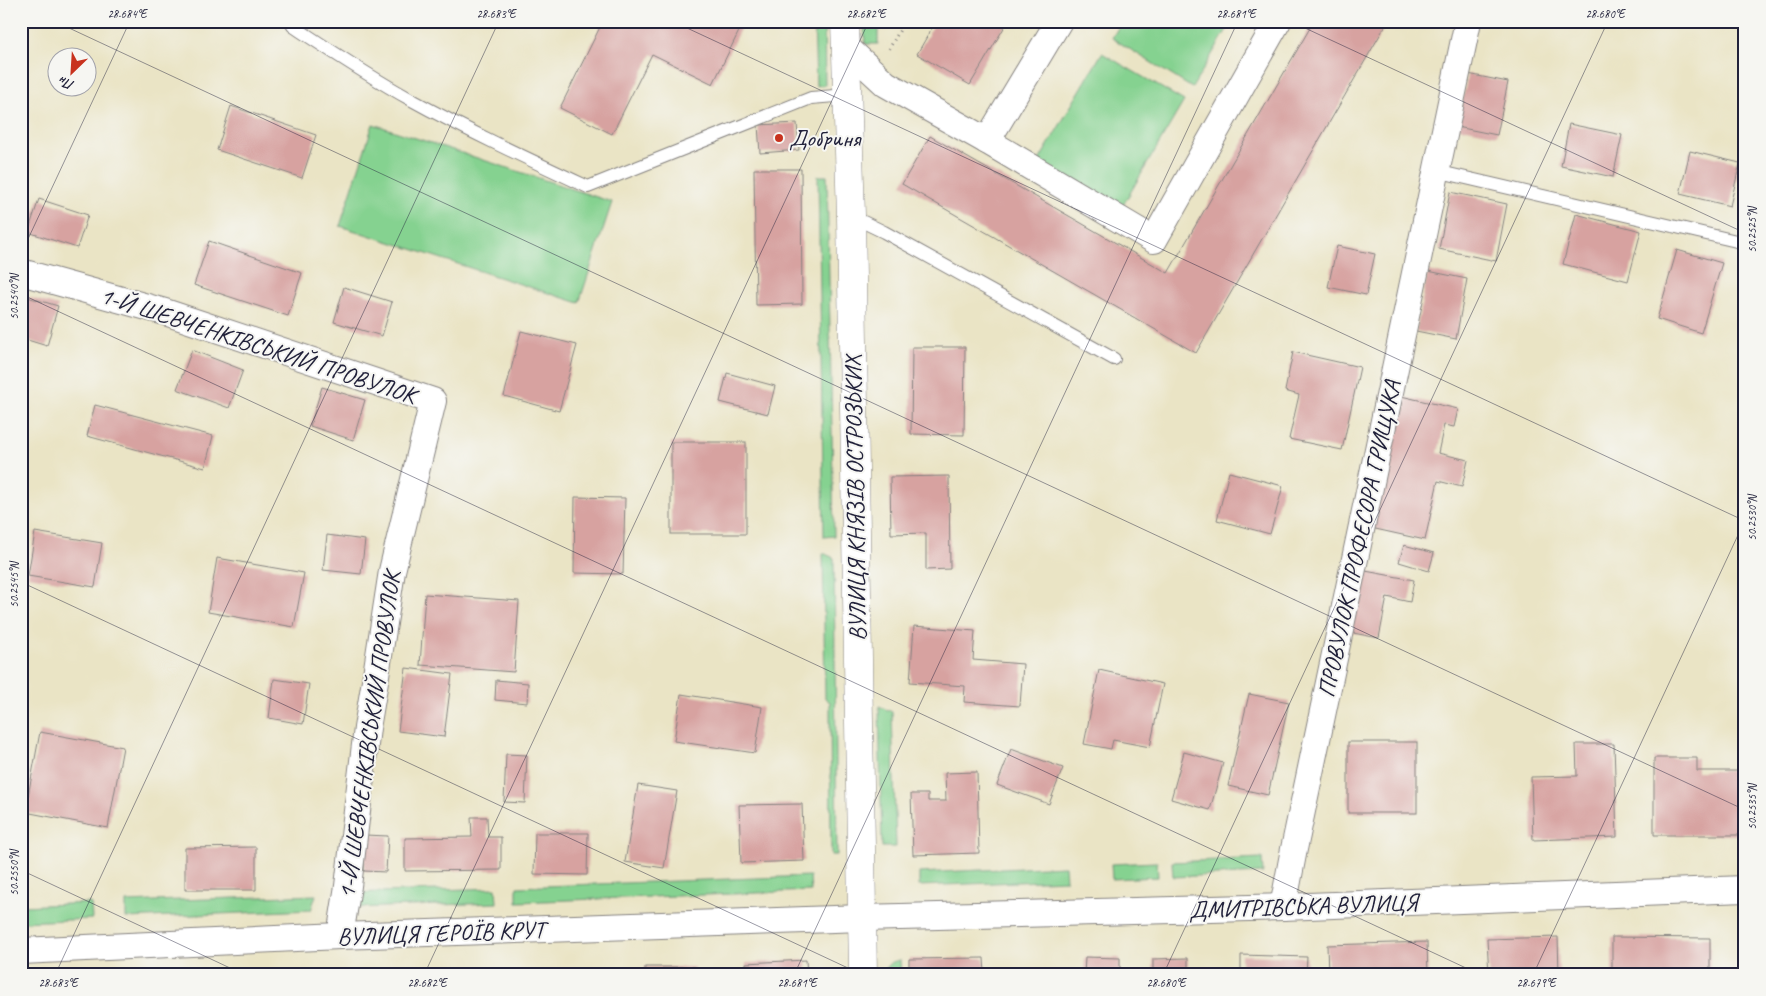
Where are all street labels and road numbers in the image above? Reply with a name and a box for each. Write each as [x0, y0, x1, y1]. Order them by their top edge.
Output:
street label: 1-Й ШЕВЧЕНКІВСЬКИЙ ПРОВУЛОК [97, 280, 423, 411]
street label: ВУЛИЦЯ КНЯЗІВ ОСТРОЗЬКИХ [837, 352, 872, 641]
street label: ПРОВУЛОК ПРОФЕСОРА ГРИЩУКА [1311, 377, 1407, 700]
street label: 1-Й ШЕВЧЕНКІВСЬКИЙ ПРОВУЛОК [331, 566, 407, 900]
street label: ДМИТРІВСЬКА ВУЛИЦЯ [1188, 887, 1422, 925]
street label: ВУЛИЦЯ ГЕРОЇВ КРУТ [337, 914, 550, 952]

